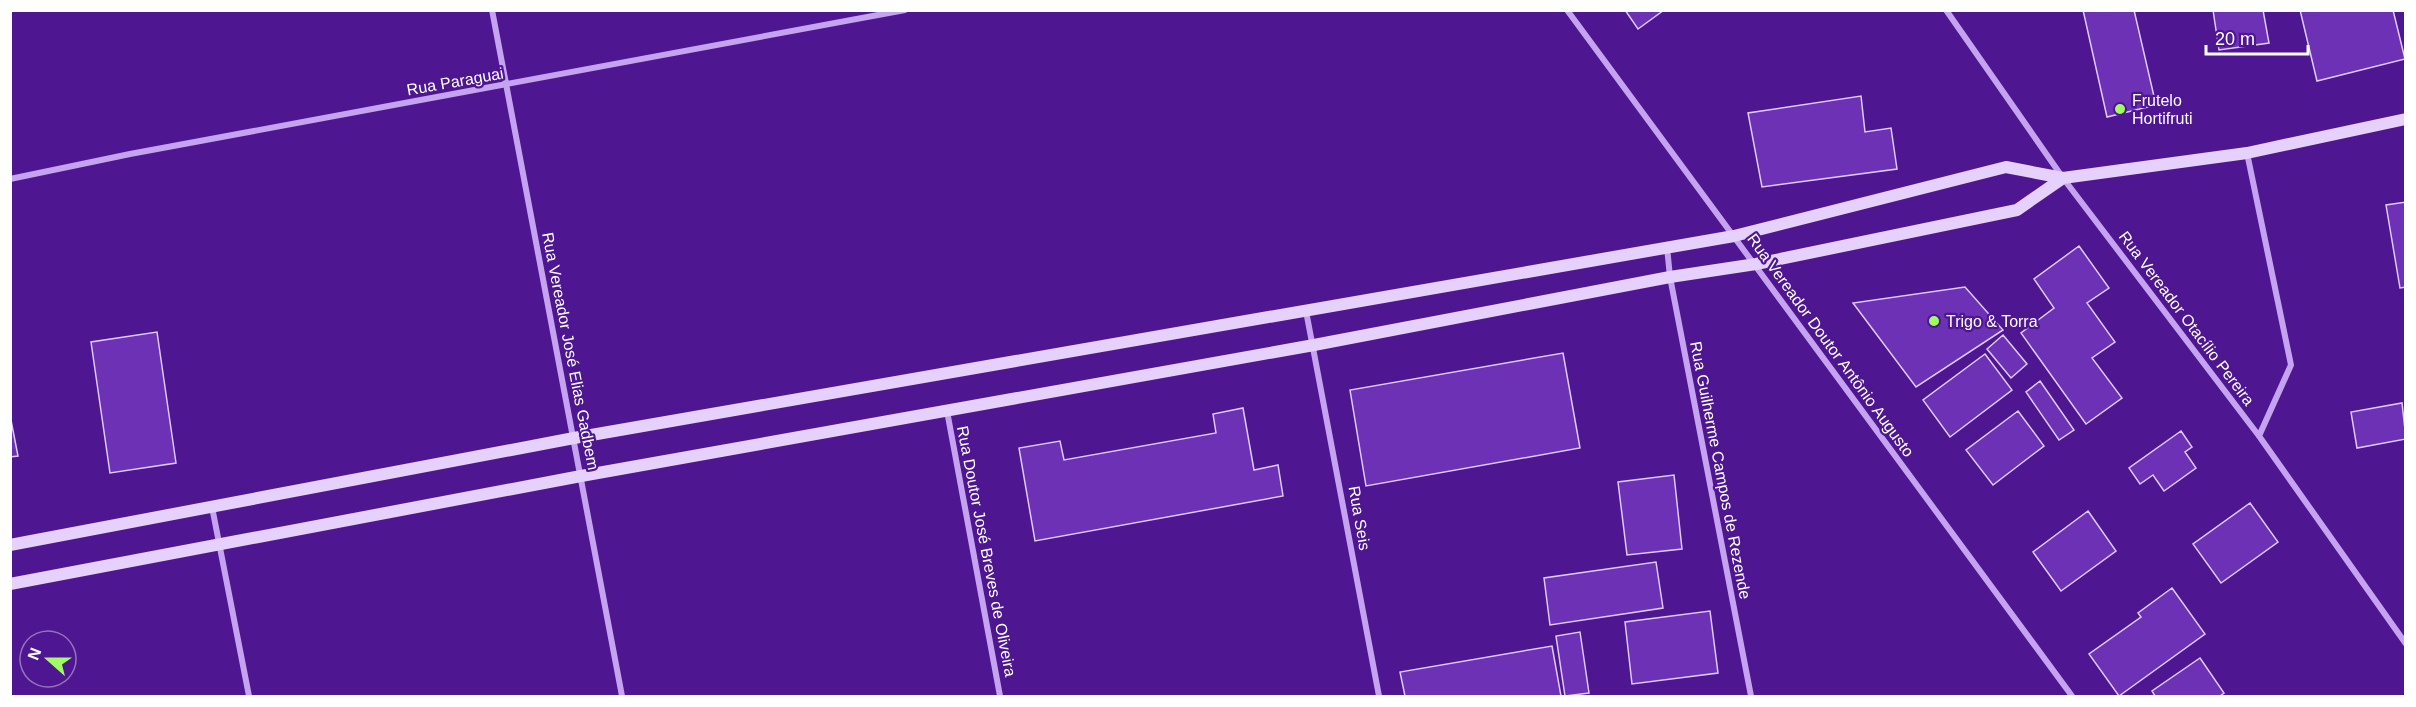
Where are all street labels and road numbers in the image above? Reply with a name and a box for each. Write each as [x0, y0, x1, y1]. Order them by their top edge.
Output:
street label: Rua Paraguai [405, 65, 505, 98]
street label: Rua Vereador Otacílio Pereira [2116, 228, 2258, 409]
street label: Rua Vereador José Elias Gadbem [539, 231, 602, 471]
street label: Rua Vereador Doutor Antônio Augusto [1744, 231, 1917, 460]
street label: Rua Guilherme Campos de Rezende [1687, 340, 1754, 601]
street label: Rua Doutor José Breves de Oliveira [954, 424, 1019, 678]
street label: Rua Seis [1345, 485, 1374, 552]

